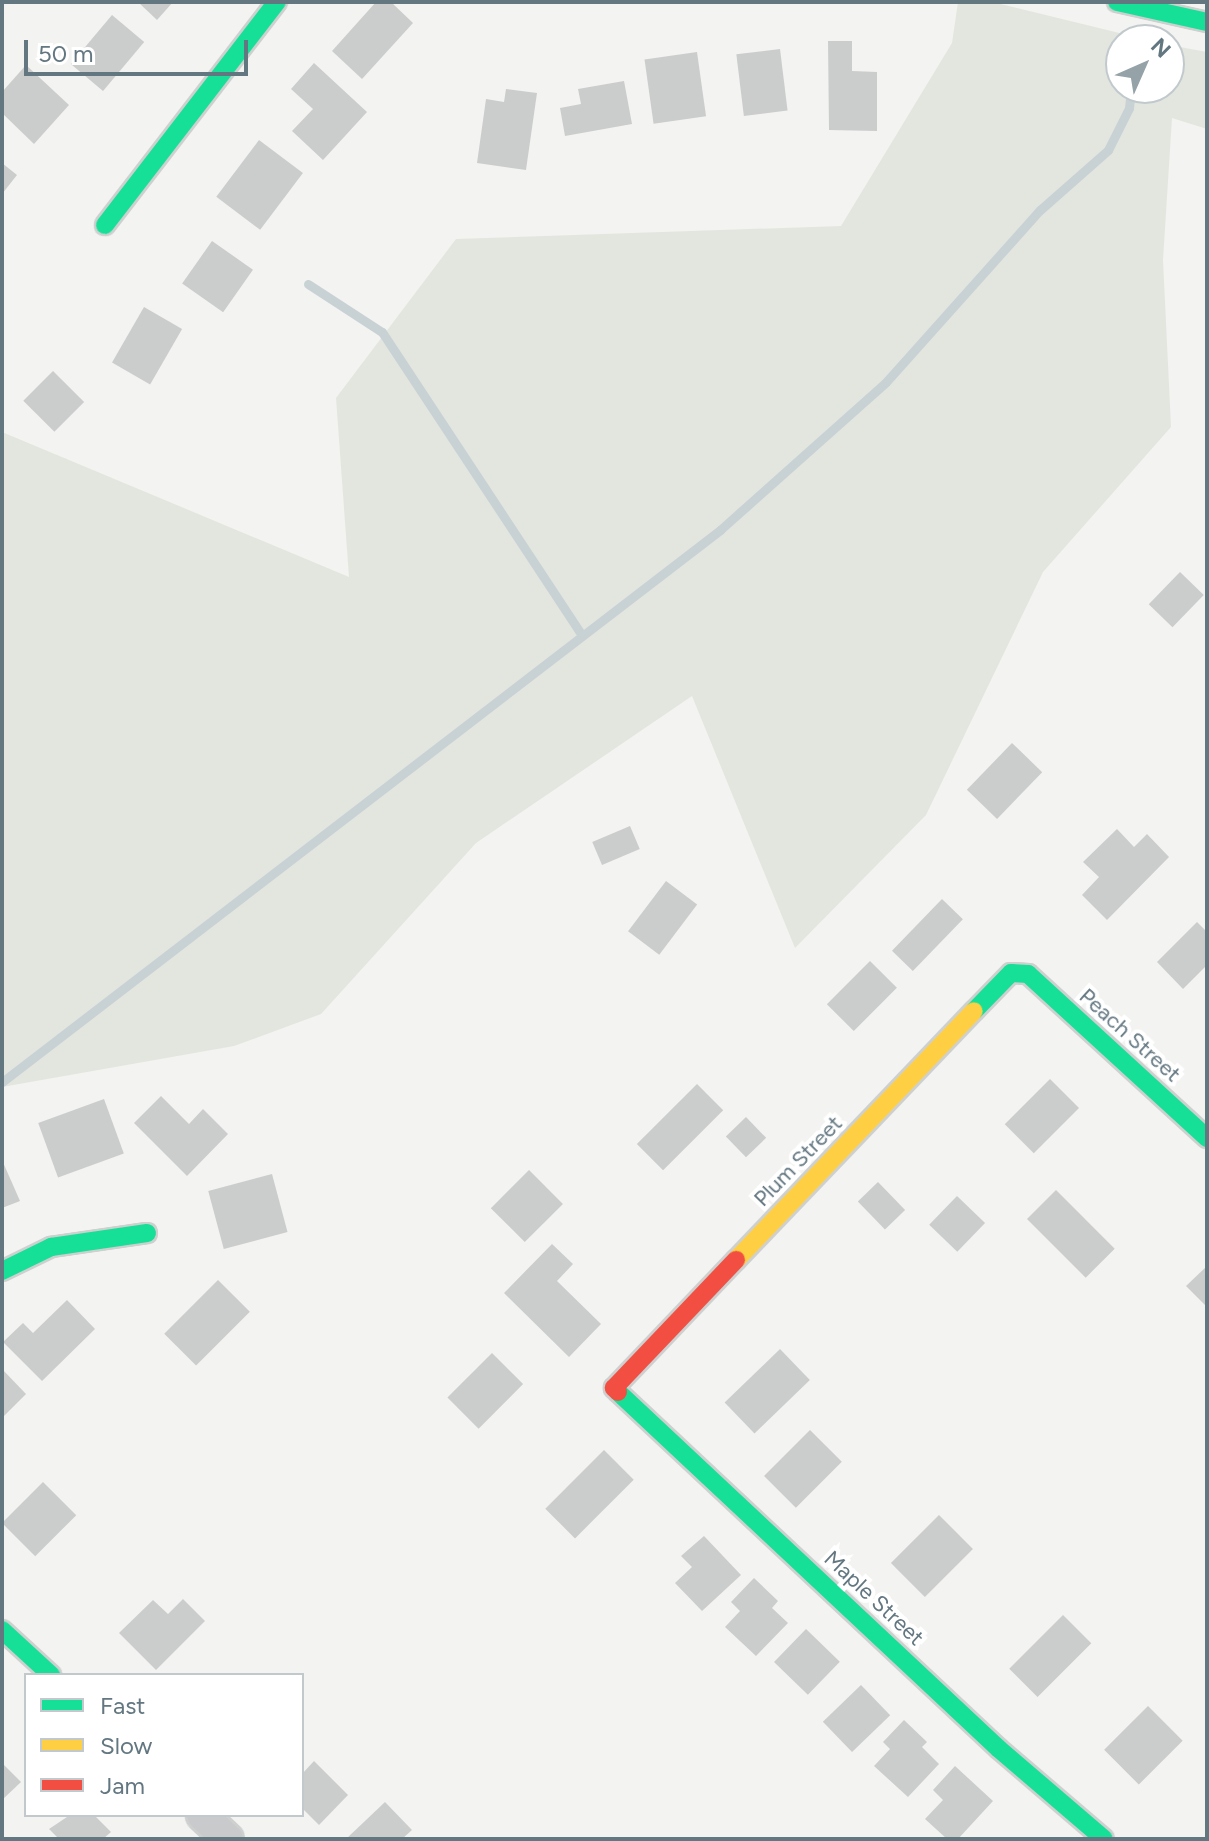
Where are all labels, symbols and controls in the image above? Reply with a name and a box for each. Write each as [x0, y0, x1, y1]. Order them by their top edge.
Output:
scale bar [28, 24, 252, 74]
north arrow [1105, 24, 1185, 104]
text: N [1145, 33, 1176, 64]
text: 50 m [38, 39, 94, 68]
street label: Peach Street [1074, 983, 1186, 1087]
street label: Plum Street [748, 1110, 848, 1212]
street label: Maple Street [819, 1545, 929, 1651]
legend [24, 1673, 304, 1817]
text: Fast [100, 1691, 145, 1720]
text: Slow [100, 1731, 152, 1760]
text: Jam [100, 1771, 145, 1800]

